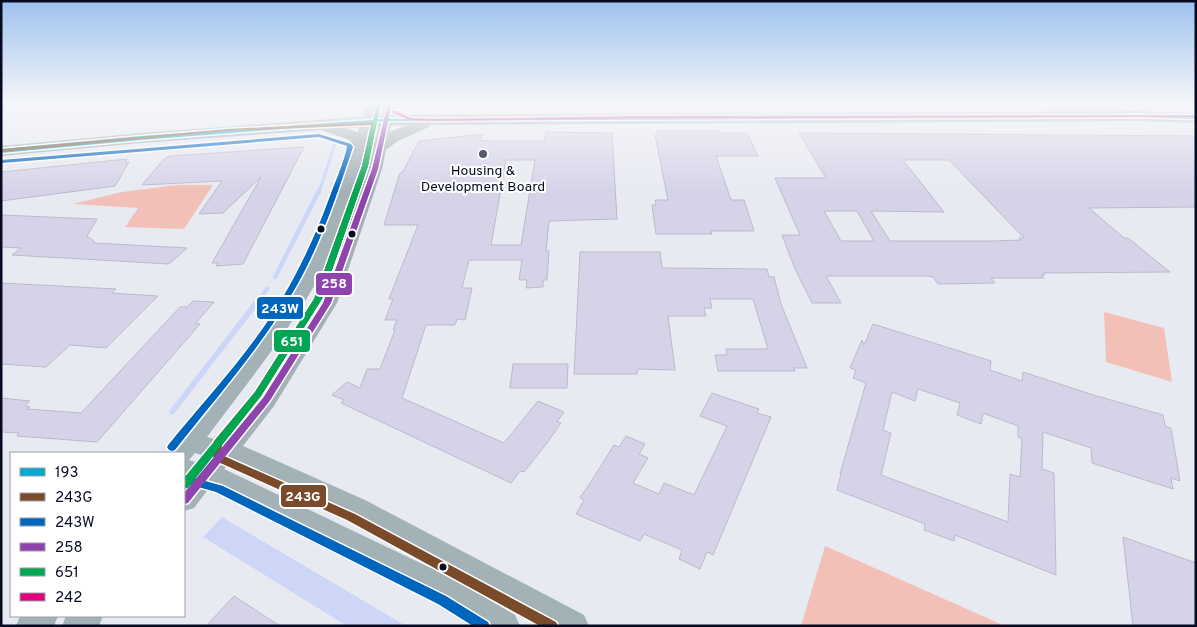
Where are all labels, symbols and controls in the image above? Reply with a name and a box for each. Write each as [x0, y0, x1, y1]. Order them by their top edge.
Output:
marker: Housing & Development Board [477, 148, 489, 160]
place label: Housing & Development Board [421, 163, 545, 196]
unlabelled marker [316, 224, 326, 234]
unlabelled marker [347, 229, 357, 239]
line badge: 258 [315, 272, 353, 296]
text: 258 [321, 276, 347, 293]
line badge: 243W [256, 296, 304, 320]
text: 243W [261, 301, 299, 318]
line badge: 651 [273, 329, 311, 353]
text: 651 [281, 334, 303, 351]
legend [10, 452, 185, 617]
text: 193 [55, 464, 79, 483]
line badge: 243G [280, 484, 327, 508]
text: 243G [55, 489, 93, 508]
text: 243G [285, 489, 321, 506]
text: 243W [55, 514, 95, 533]
text: 258 [55, 539, 83, 558]
unlabelled marker [438, 562, 448, 572]
text: 651 [55, 564, 79, 583]
text: 242 [55, 589, 83, 608]

